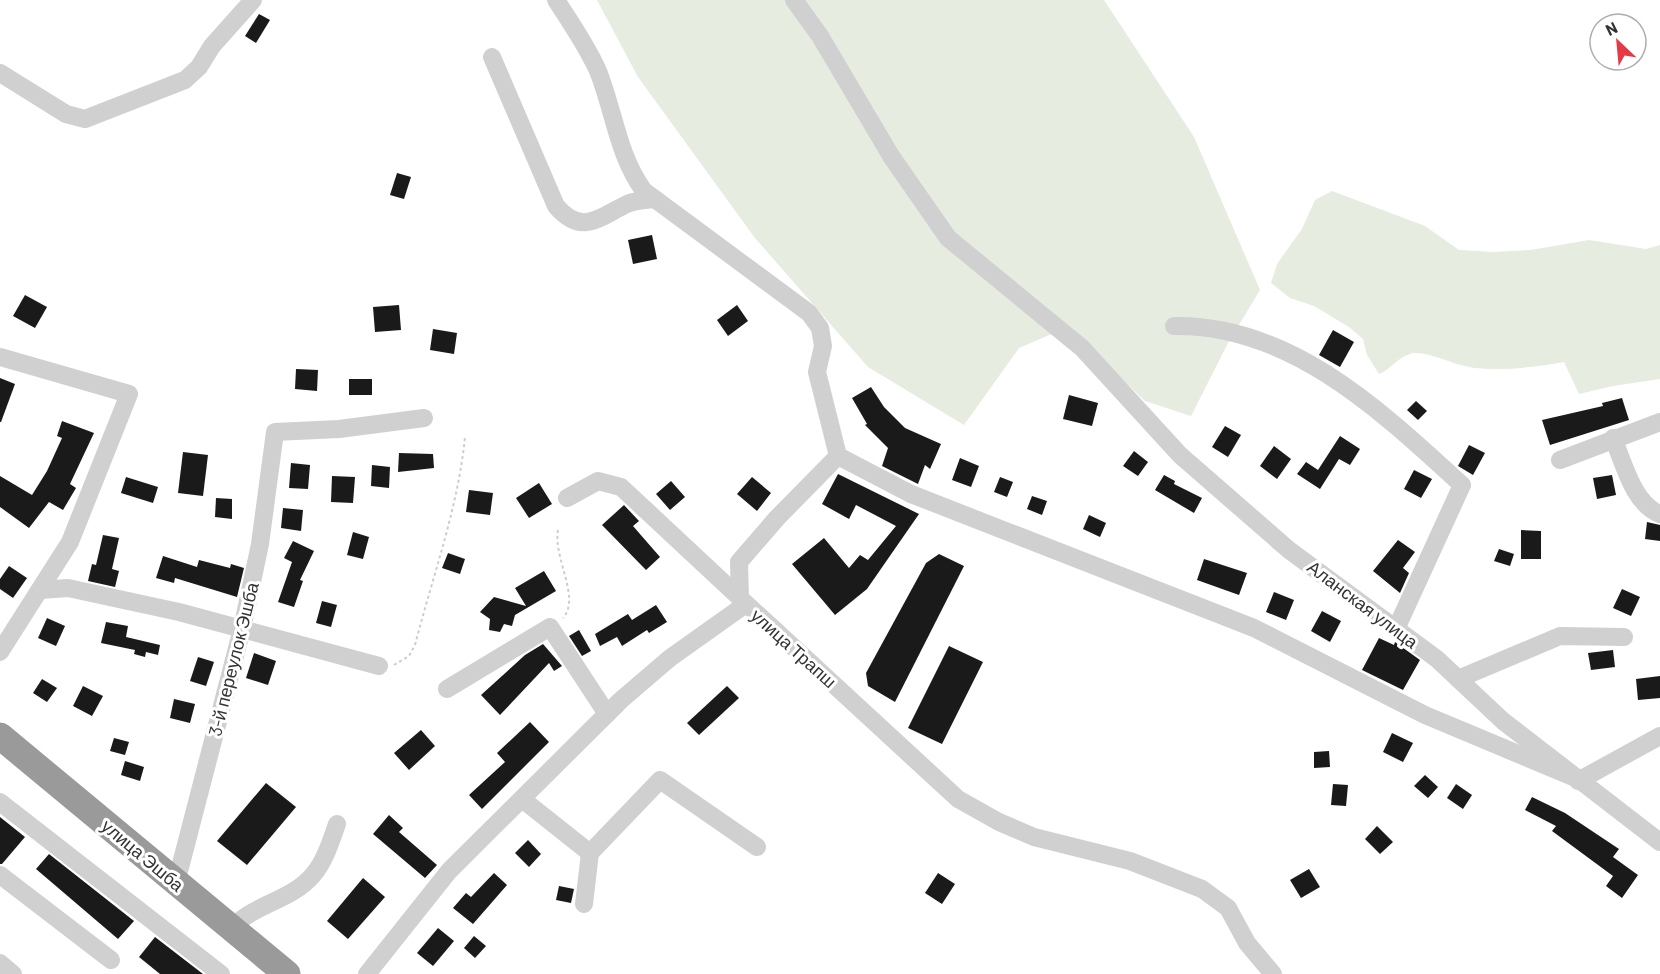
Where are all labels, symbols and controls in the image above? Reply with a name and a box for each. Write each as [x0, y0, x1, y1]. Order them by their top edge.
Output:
north arrow [1588, 12, 1648, 72]
text: N [1602, 17, 1620, 39]
street label: Аланская улица [1303, 555, 1423, 653]
street label: 3-й переулок Эшба [203, 579, 263, 738]
street label: улица Трапш [747, 604, 841, 692]
street label: улица Эшба [97, 814, 189, 896]

